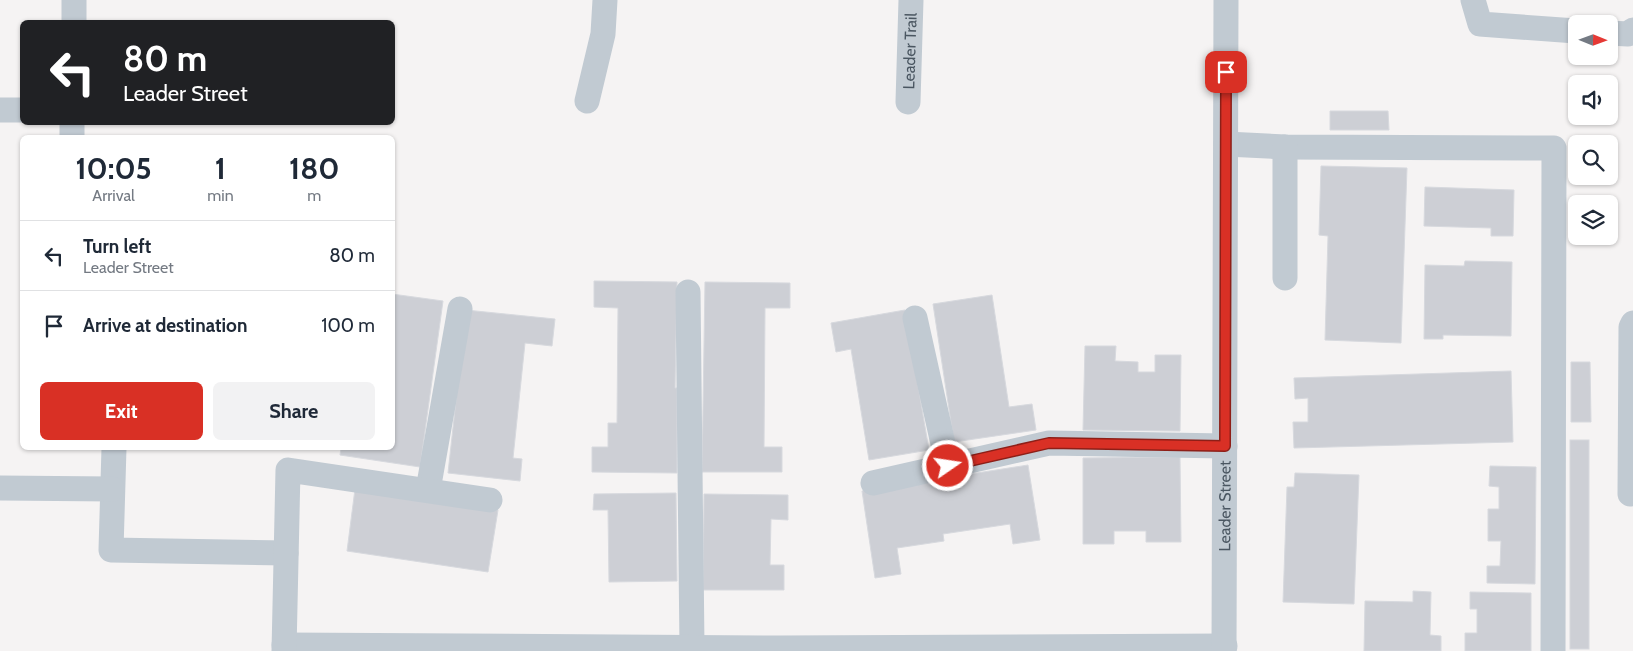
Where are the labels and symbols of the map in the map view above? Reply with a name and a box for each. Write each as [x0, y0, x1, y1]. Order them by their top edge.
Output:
street label: Leader Trail [899, 12, 921, 90]
north arrow [1568, 15, 1618, 65]
pin [1205, 51, 1247, 93]
position arrow [921, 439, 973, 491]
street label: Leader Street [1215, 460, 1235, 551]

